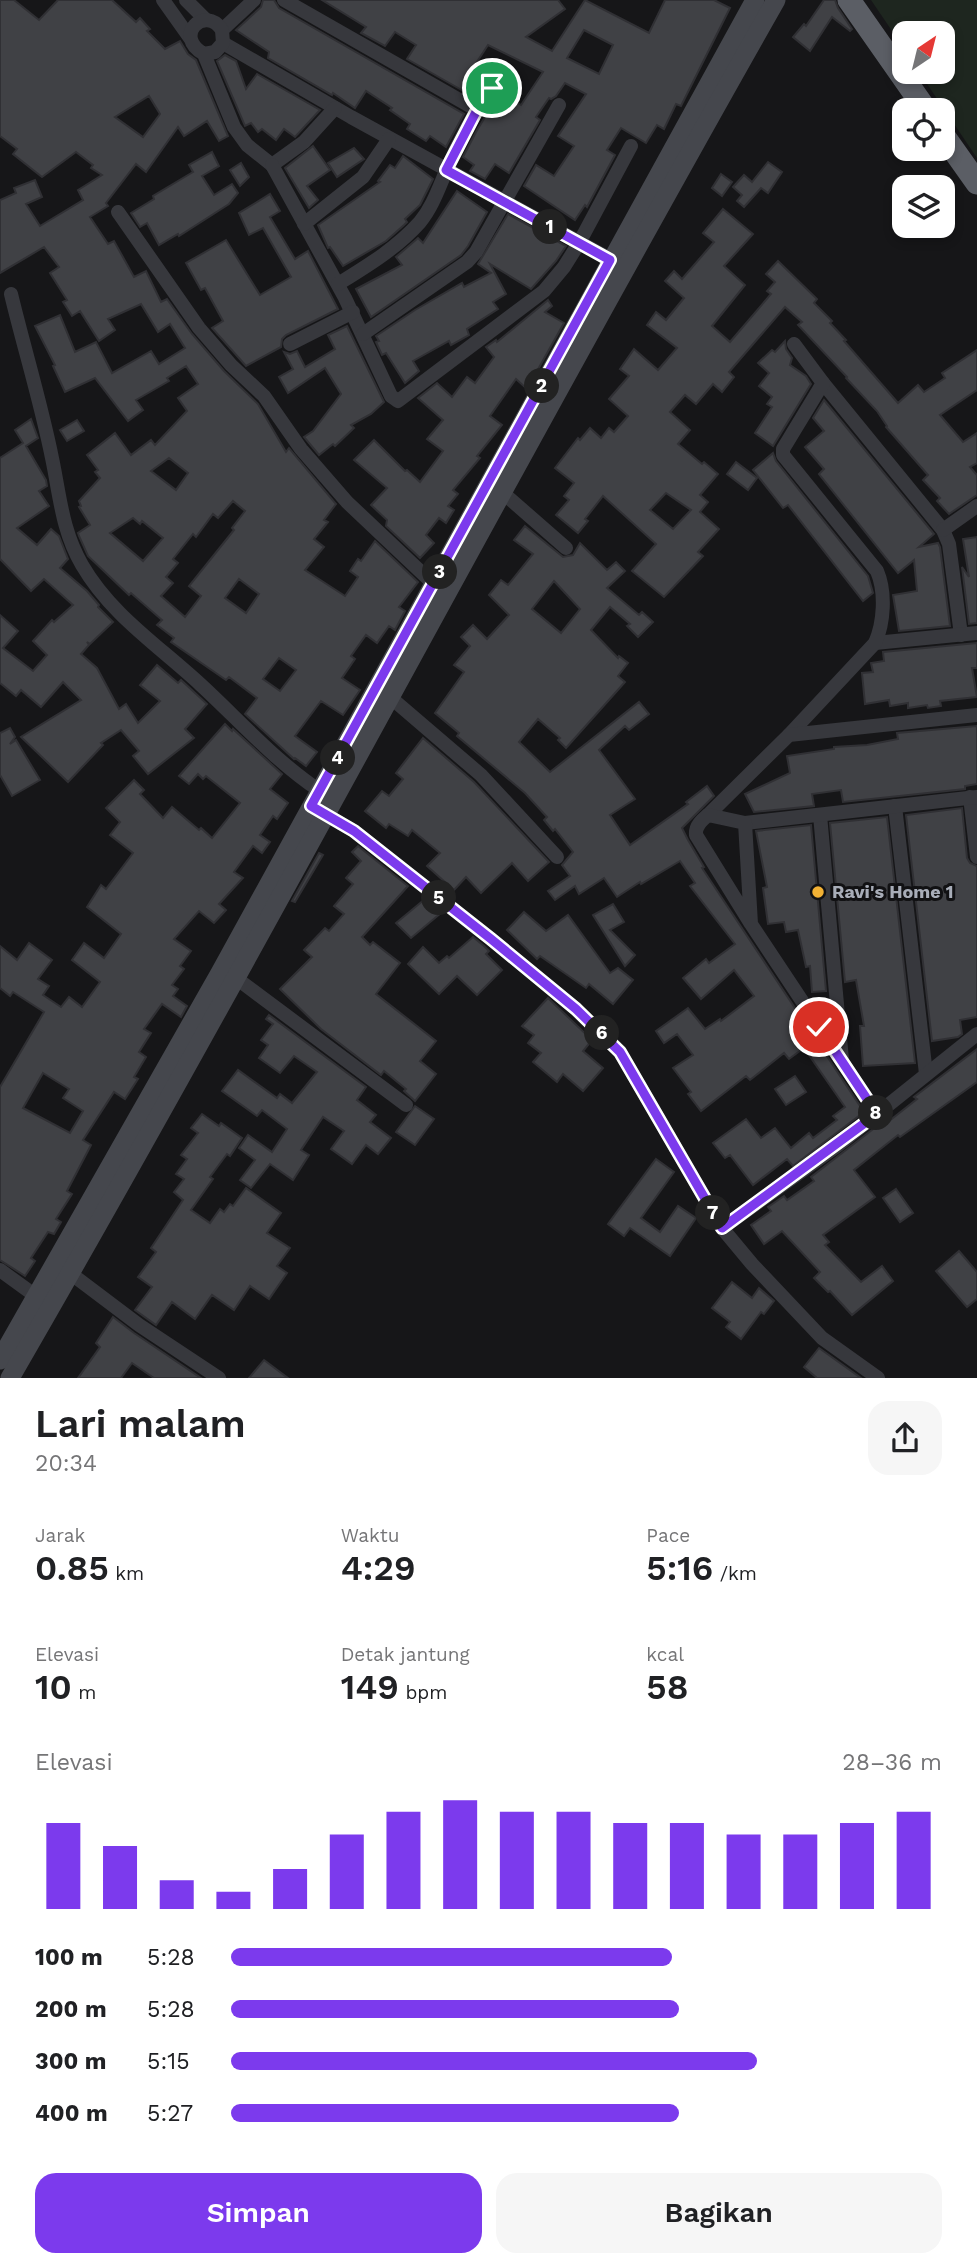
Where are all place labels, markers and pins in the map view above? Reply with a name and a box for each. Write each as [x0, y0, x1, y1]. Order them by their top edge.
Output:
pin [462, 58, 522, 118]
pin: 1 [532, 210, 568, 244]
pin: 2 [524, 368, 560, 404]
pin: 3 [422, 554, 458, 590]
pin: 4 [320, 740, 356, 776]
pin: 5 [422, 880, 457, 916]
place label: Ravi's Home 1 [832, 881, 953, 902]
marker: Ravi's Home 1 [810, 884, 826, 900]
pin [789, 997, 849, 1057]
pin: 6 [584, 1016, 620, 1050]
pin: 8 [858, 1096, 894, 1130]
pin: 7 [696, 1196, 730, 1230]

